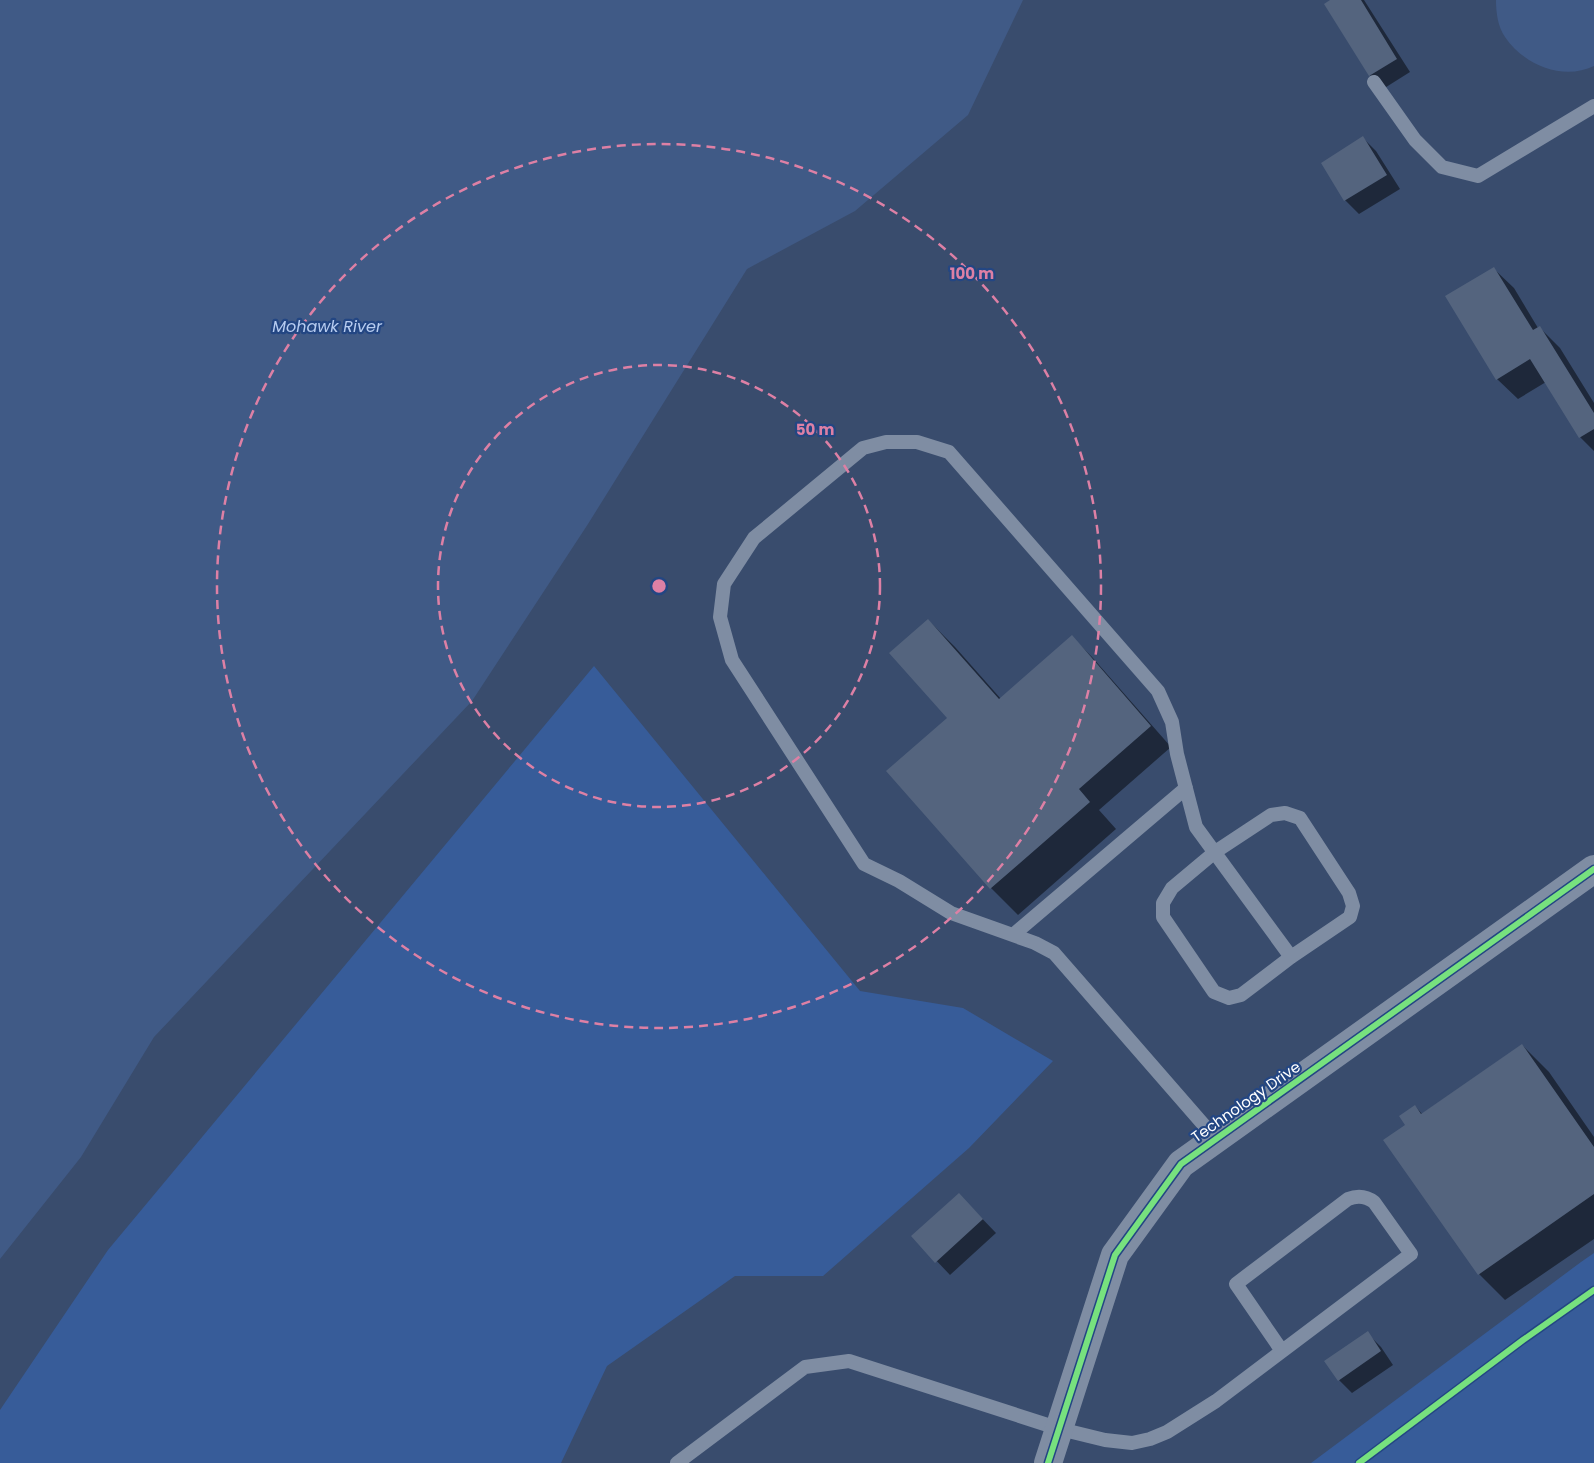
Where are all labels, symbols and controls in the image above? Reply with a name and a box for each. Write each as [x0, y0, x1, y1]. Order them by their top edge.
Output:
text: 100 m [950, 263, 994, 284]
water label: Mohawk River [272, 315, 383, 338]
text: 50 m [796, 419, 834, 440]
centre of rings [650, 577, 668, 595]
street label: Technology Drive [1187, 1056, 1304, 1147]

